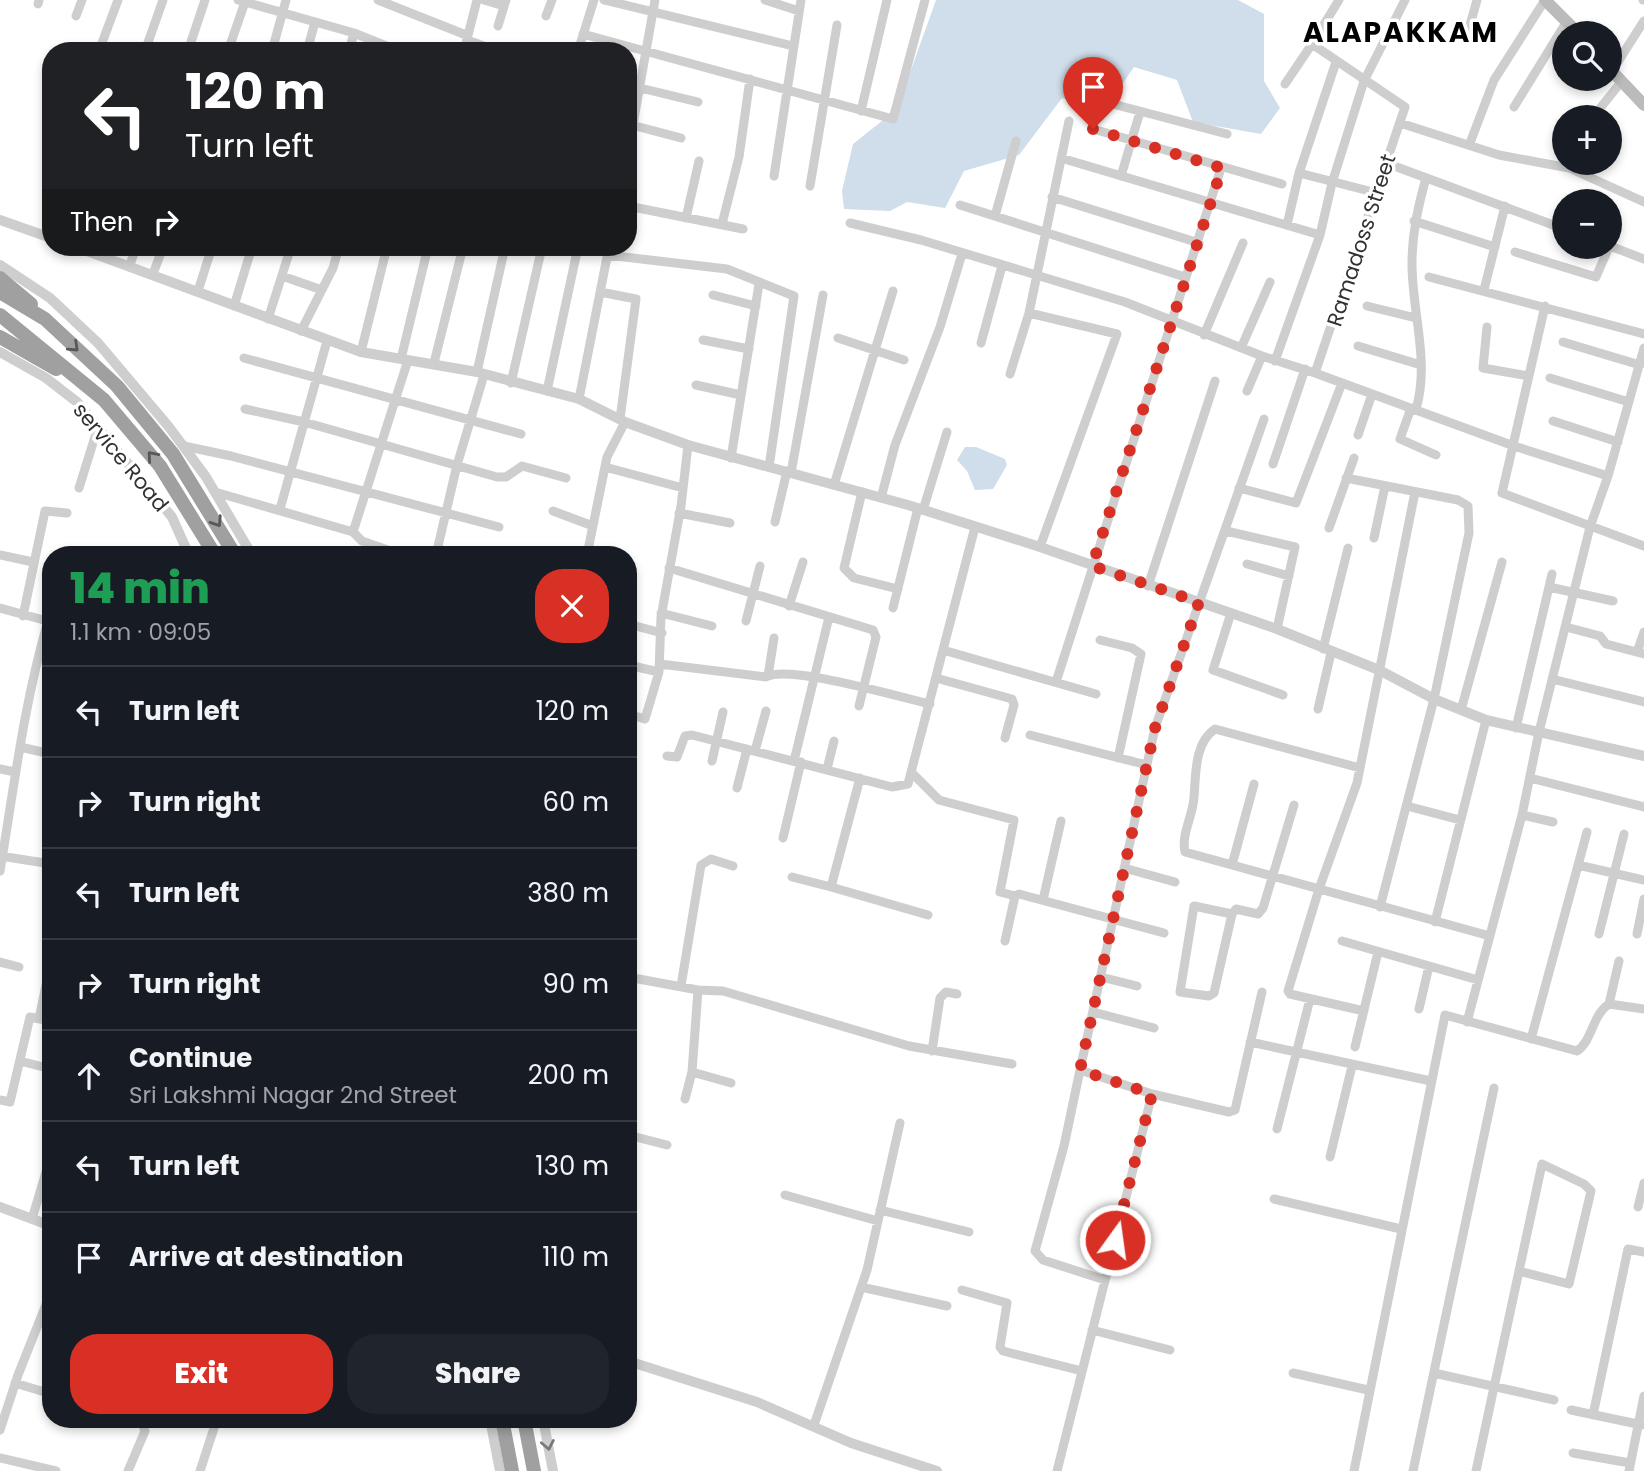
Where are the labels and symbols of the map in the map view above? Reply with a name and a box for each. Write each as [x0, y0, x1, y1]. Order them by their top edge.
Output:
district label: ALAPAKKAM [1303, 13, 1499, 52]
pin [1063, 57, 1123, 129]
street label: Ramadoss Street [1319, 150, 1403, 330]
one-way arrow [66, 339, 79, 351]
street label: service Road [67, 396, 175, 518]
one-way arrow [148, 451, 160, 464]
one-way arrow [208, 514, 221, 527]
position arrow [1078, 1203, 1152, 1277]
one-way arrow [540, 1439, 555, 1451]

